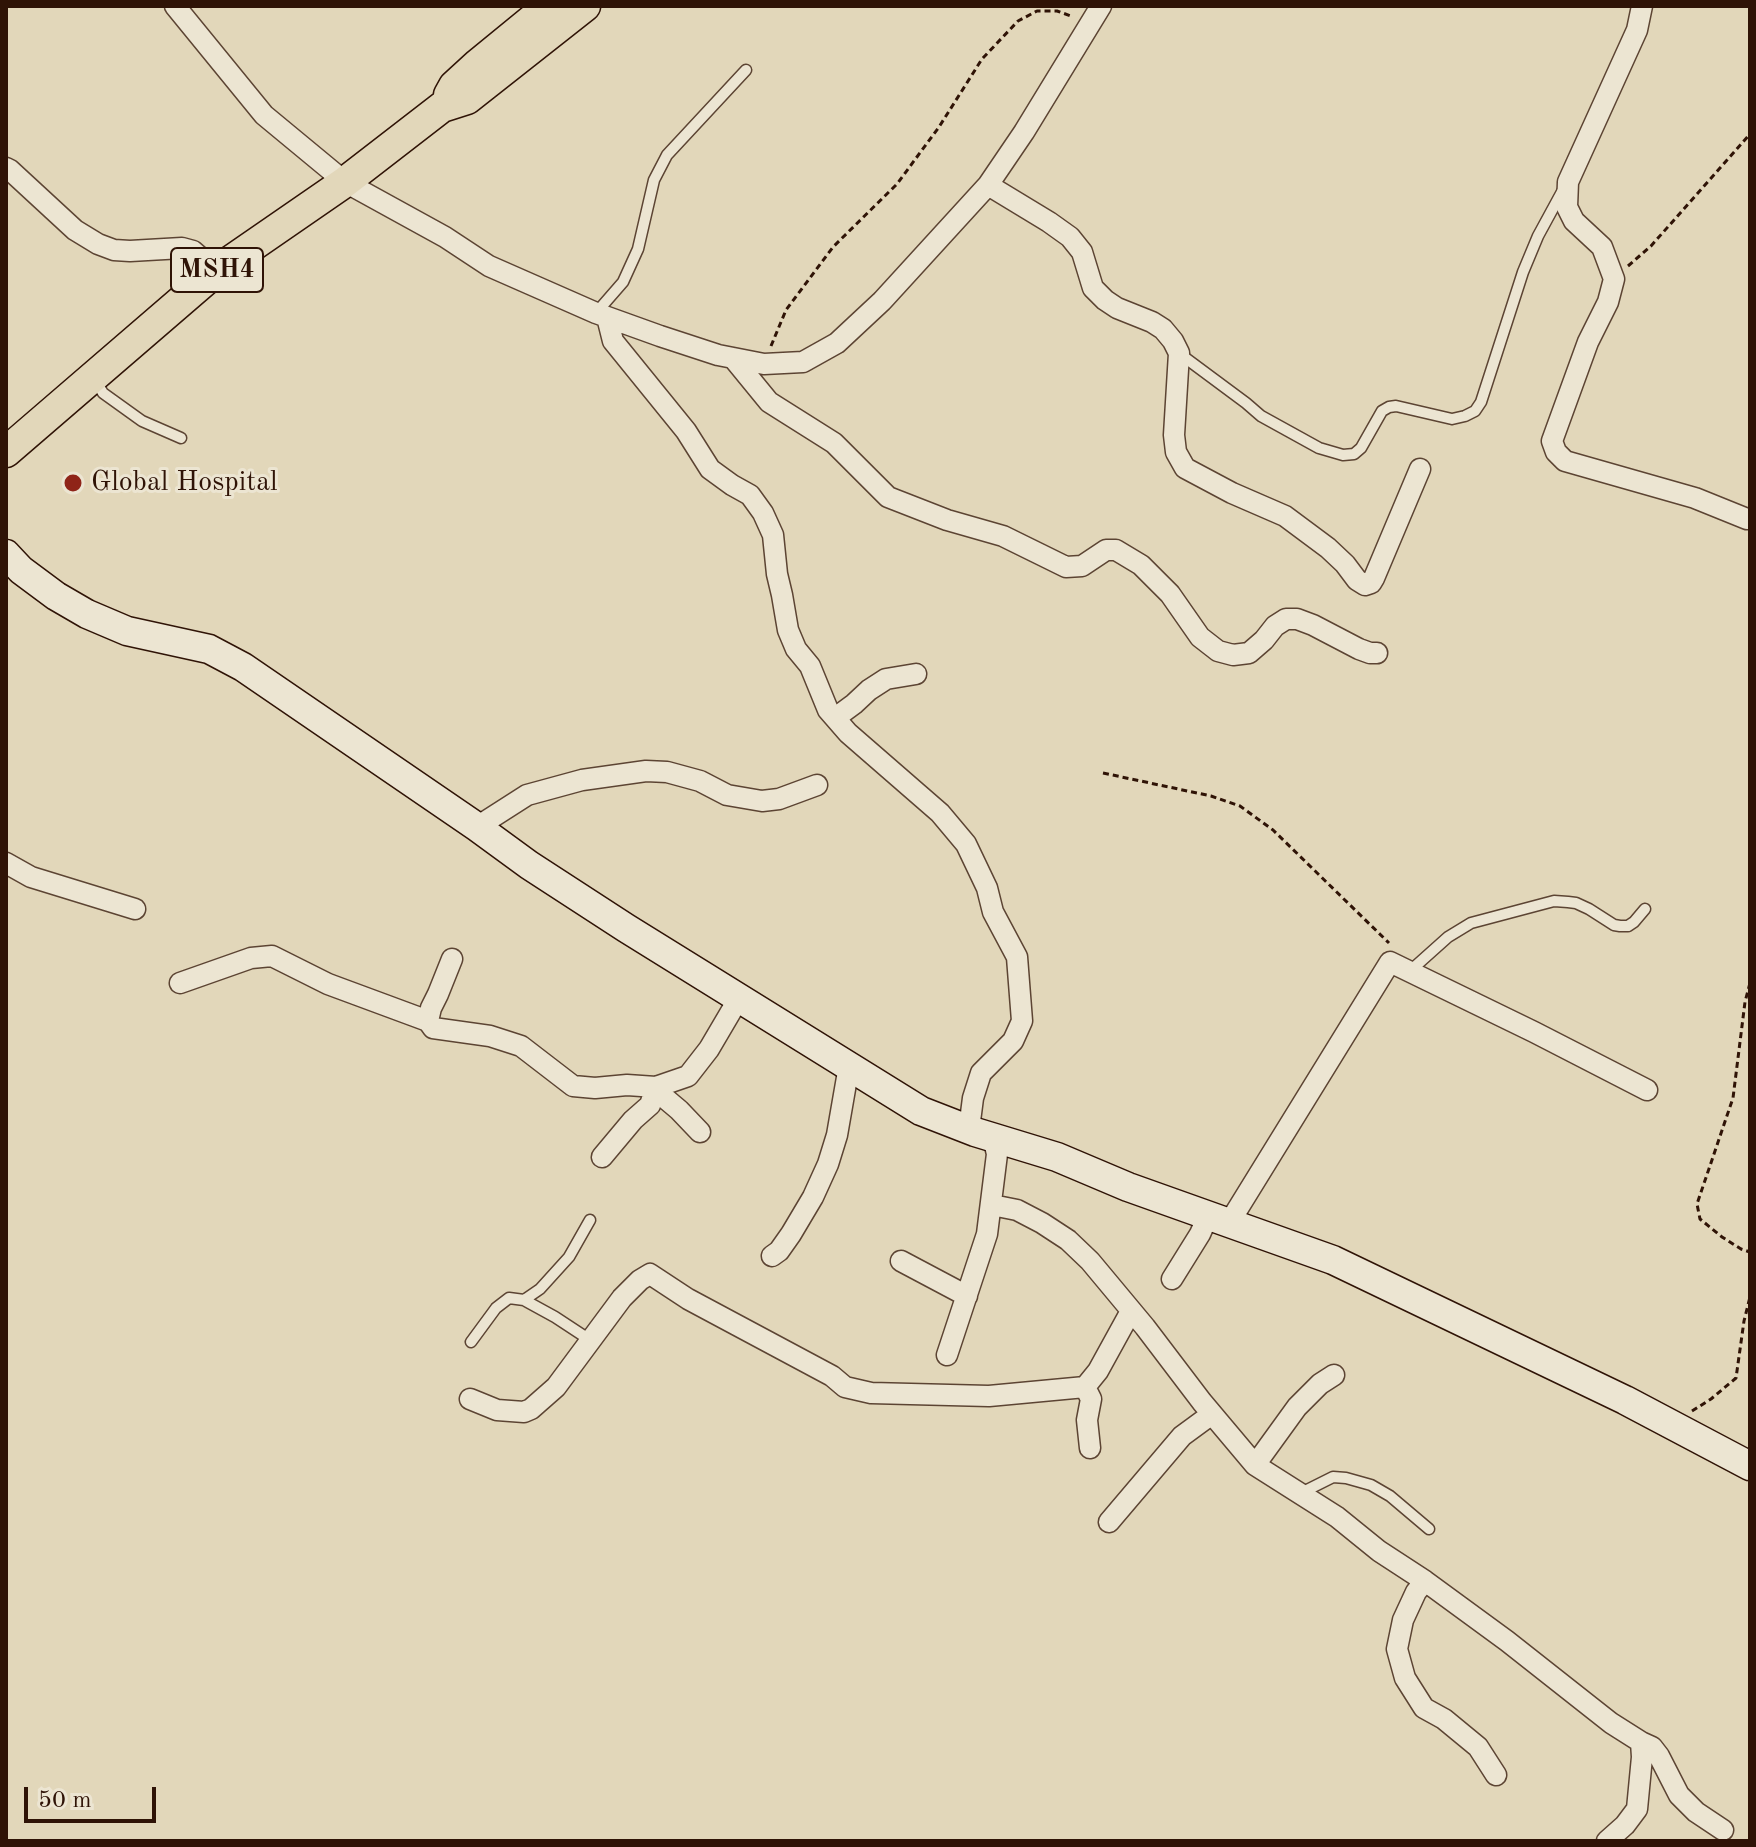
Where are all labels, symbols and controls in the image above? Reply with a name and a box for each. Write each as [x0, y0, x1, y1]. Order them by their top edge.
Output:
road number: MSH4 [171, 248, 263, 292]
place label: Global Hospital [91, 466, 278, 500]
marker: Global Hospital [62, 472, 84, 494]
scale bar [28, 1771, 160, 1821]
text: 50 m [38, 1789, 92, 1813]

